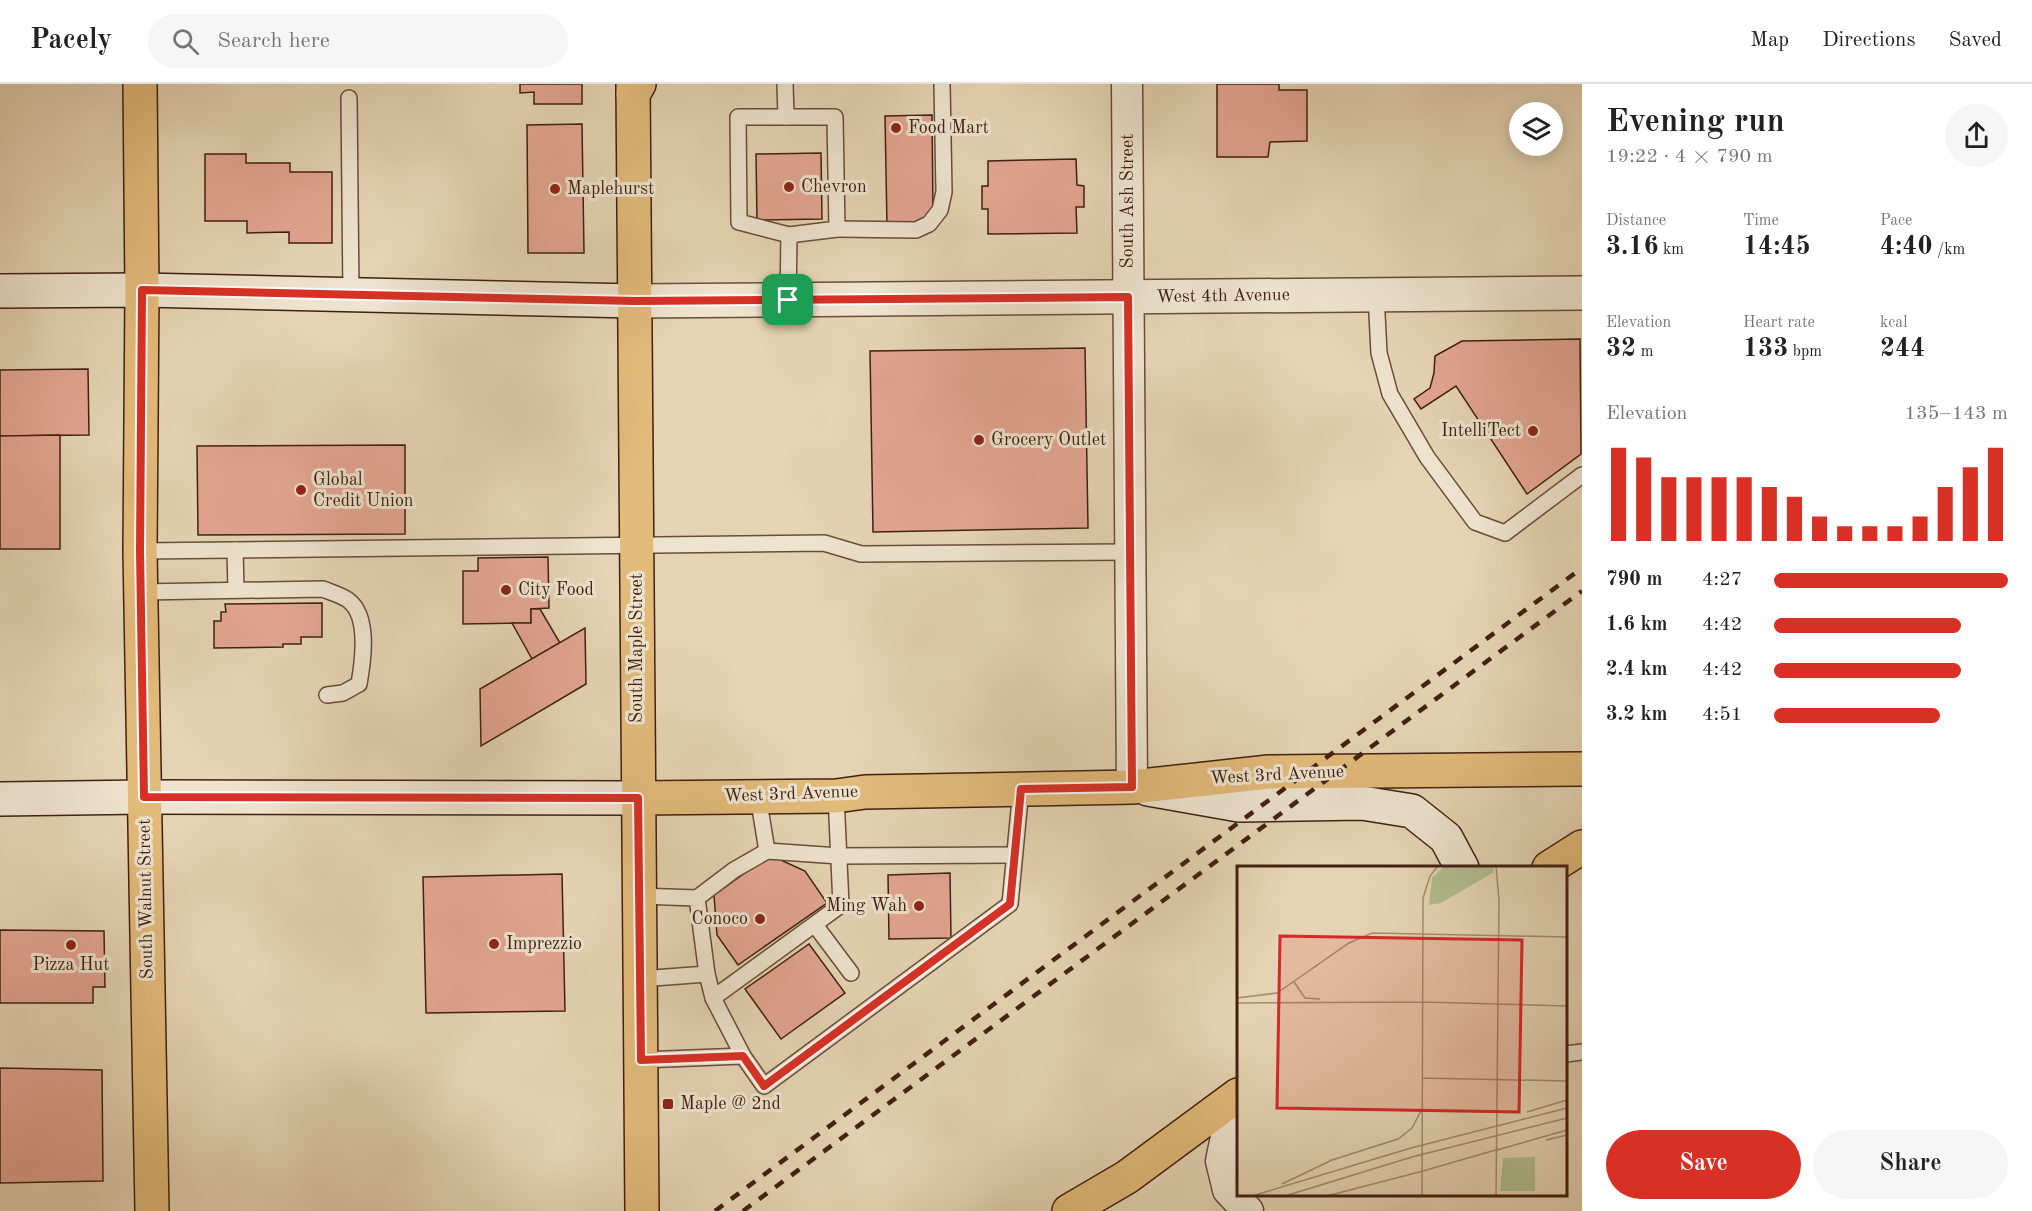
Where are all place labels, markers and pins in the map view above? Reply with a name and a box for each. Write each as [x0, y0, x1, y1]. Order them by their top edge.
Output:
place label: Food Mart [908, 119, 989, 137]
marker: Food Mart [889, 121, 903, 135]
place label: Chevron [801, 178, 867, 196]
place label: Maplehurst [567, 180, 654, 198]
marker: Chevron [782, 180, 796, 194]
marker: Maplehurst [548, 182, 562, 196]
pin [762, 274, 813, 325]
place label: IntelliTect [1441, 422, 1521, 440]
marker: IntelliTect [1526, 424, 1540, 438]
place label: Grocery Outlet [991, 431, 1106, 449]
marker: Grocery Outlet [972, 433, 986, 447]
place label: Global Credit Union [313, 471, 414, 510]
marker: Global Credit Union [294, 483, 308, 497]
place label: City Food [518, 581, 594, 599]
marker: City Food [499, 583, 513, 597]
place label: Ming Wah [826, 897, 907, 915]
marker: Ming Wah [912, 899, 926, 913]
place label: Conoco [692, 910, 748, 928]
marker: Conoco [753, 912, 767, 926]
place label: Imprezzio [506, 935, 582, 953]
marker: Imprezzio [487, 937, 501, 951]
marker: Pizza Hut [64, 938, 78, 952]
place label: Pizza Hut [33, 956, 109, 974]
place label: Maple @ 2nd [680, 1095, 781, 1113]
marker: Maple @ 2nd [661, 1097, 675, 1111]

